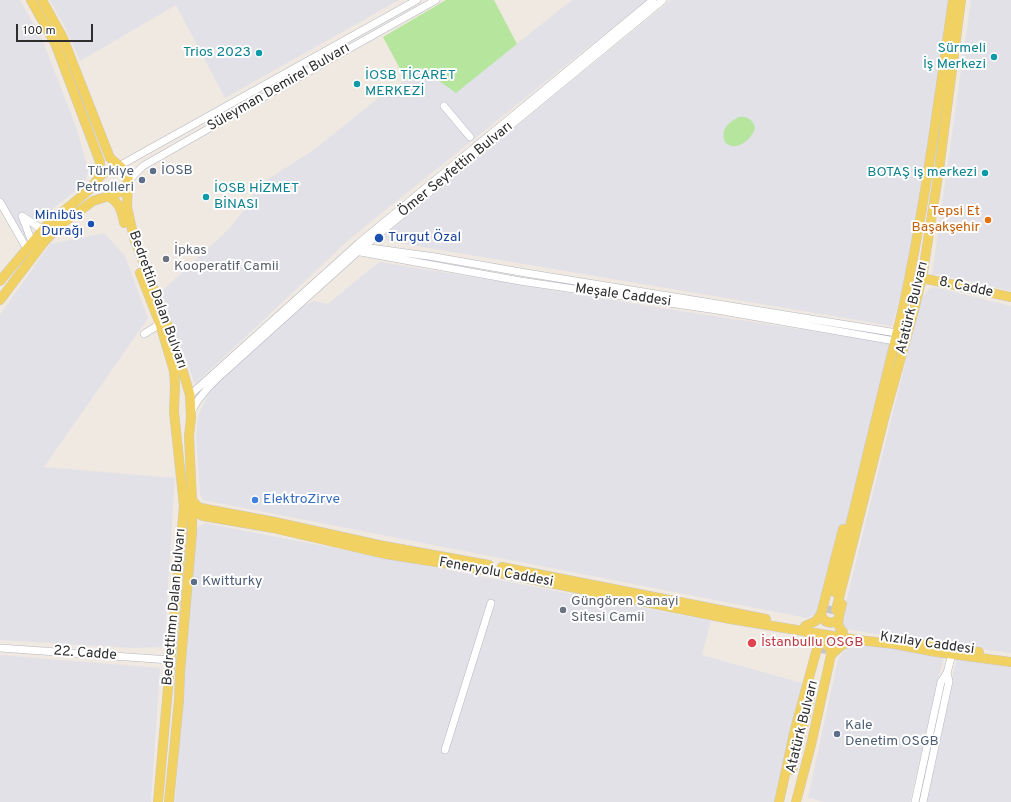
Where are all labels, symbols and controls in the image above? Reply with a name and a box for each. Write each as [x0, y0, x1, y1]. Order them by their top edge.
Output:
scale bar [18, 16, 95, 42]
text: 100 m [23, 23, 56, 39]
street label: Süleyman Demirel Bulvarı [205, 40, 353, 136]
place label: Sürmeli İş Merkezi [923, 41, 986, 74]
place label: Trios 2023 [183, 45, 251, 61]
marker: Trios 2023 [254, 48, 264, 58]
marker: Sürmeli İş Merkezi [989, 52, 999, 62]
place label: İOSB TİCARET MERKEZİ [365, 68, 456, 100]
marker: İOSB TİCARET MERKEZİ [352, 79, 362, 89]
street label: Ömer Seyfettin Bulvarı [395, 119, 517, 221]
place label: İOSB [161, 163, 193, 179]
place label: Türkiye Petrolleri [76, 164, 134, 196]
place label: BOTAŞ iş merkezi [867, 165, 977, 181]
marker: İOSB [148, 166, 158, 176]
marker: BOTAŞ iş merkezi [980, 168, 990, 178]
marker: Türkiye Petrolleri [137, 175, 147, 185]
place label: İOSB HİZMET BİNASI [214, 181, 299, 214]
marker: İOSB HİZMET BİNASI [201, 192, 211, 202]
place label: Tepsi Et Başakşehir [912, 204, 980, 236]
place label: Minibüs Durağı [34, 208, 83, 240]
marker: Tepsi Et Başakşehir [983, 215, 993, 225]
marker: Minibüs Durağı [86, 219, 96, 229]
street label: Bedrettin Dalan Bulvarı [124, 229, 190, 371]
place label: Turgut Özal [388, 230, 461, 246]
marker: Turgut Özal [373, 232, 385, 244]
place label: İpkas Kooperatif Camii [174, 243, 279, 276]
marker: İpkas Kooperatif Camii [161, 254, 171, 264]
street label: Atatürk Bulvarı [893, 260, 933, 356]
street label: 8. Cadde [937, 274, 995, 302]
street label: Meşale Caddesi [574, 281, 672, 311]
place label: ElektroZirve [263, 492, 340, 508]
marker: ElektroZirve [250, 495, 260, 505]
street label: Bedrettimn Dalan Bulvarı [160, 528, 190, 686]
street label: Feneryolu Caddesi [438, 555, 554, 591]
place label: Kwitturky [202, 574, 262, 590]
marker: Kwitturky [189, 577, 199, 587]
place label: Güngören Sanayi Sitesi Camii [571, 594, 679, 626]
marker: Güngören Sanayi Sitesi Camii [558, 605, 568, 615]
street label: Kızılay Caddesi [879, 629, 975, 659]
place label: İstanbullu OSGB [761, 635, 863, 651]
marker: İstanbullu OSGB [746, 637, 758, 649]
street label: 22. Cadde [53, 643, 117, 665]
street label: Atatürk Bulvarı [783, 679, 823, 775]
place label: Kale Denetim OSGB [845, 718, 939, 750]
marker: Kale Denetim OSGB [832, 729, 842, 739]

